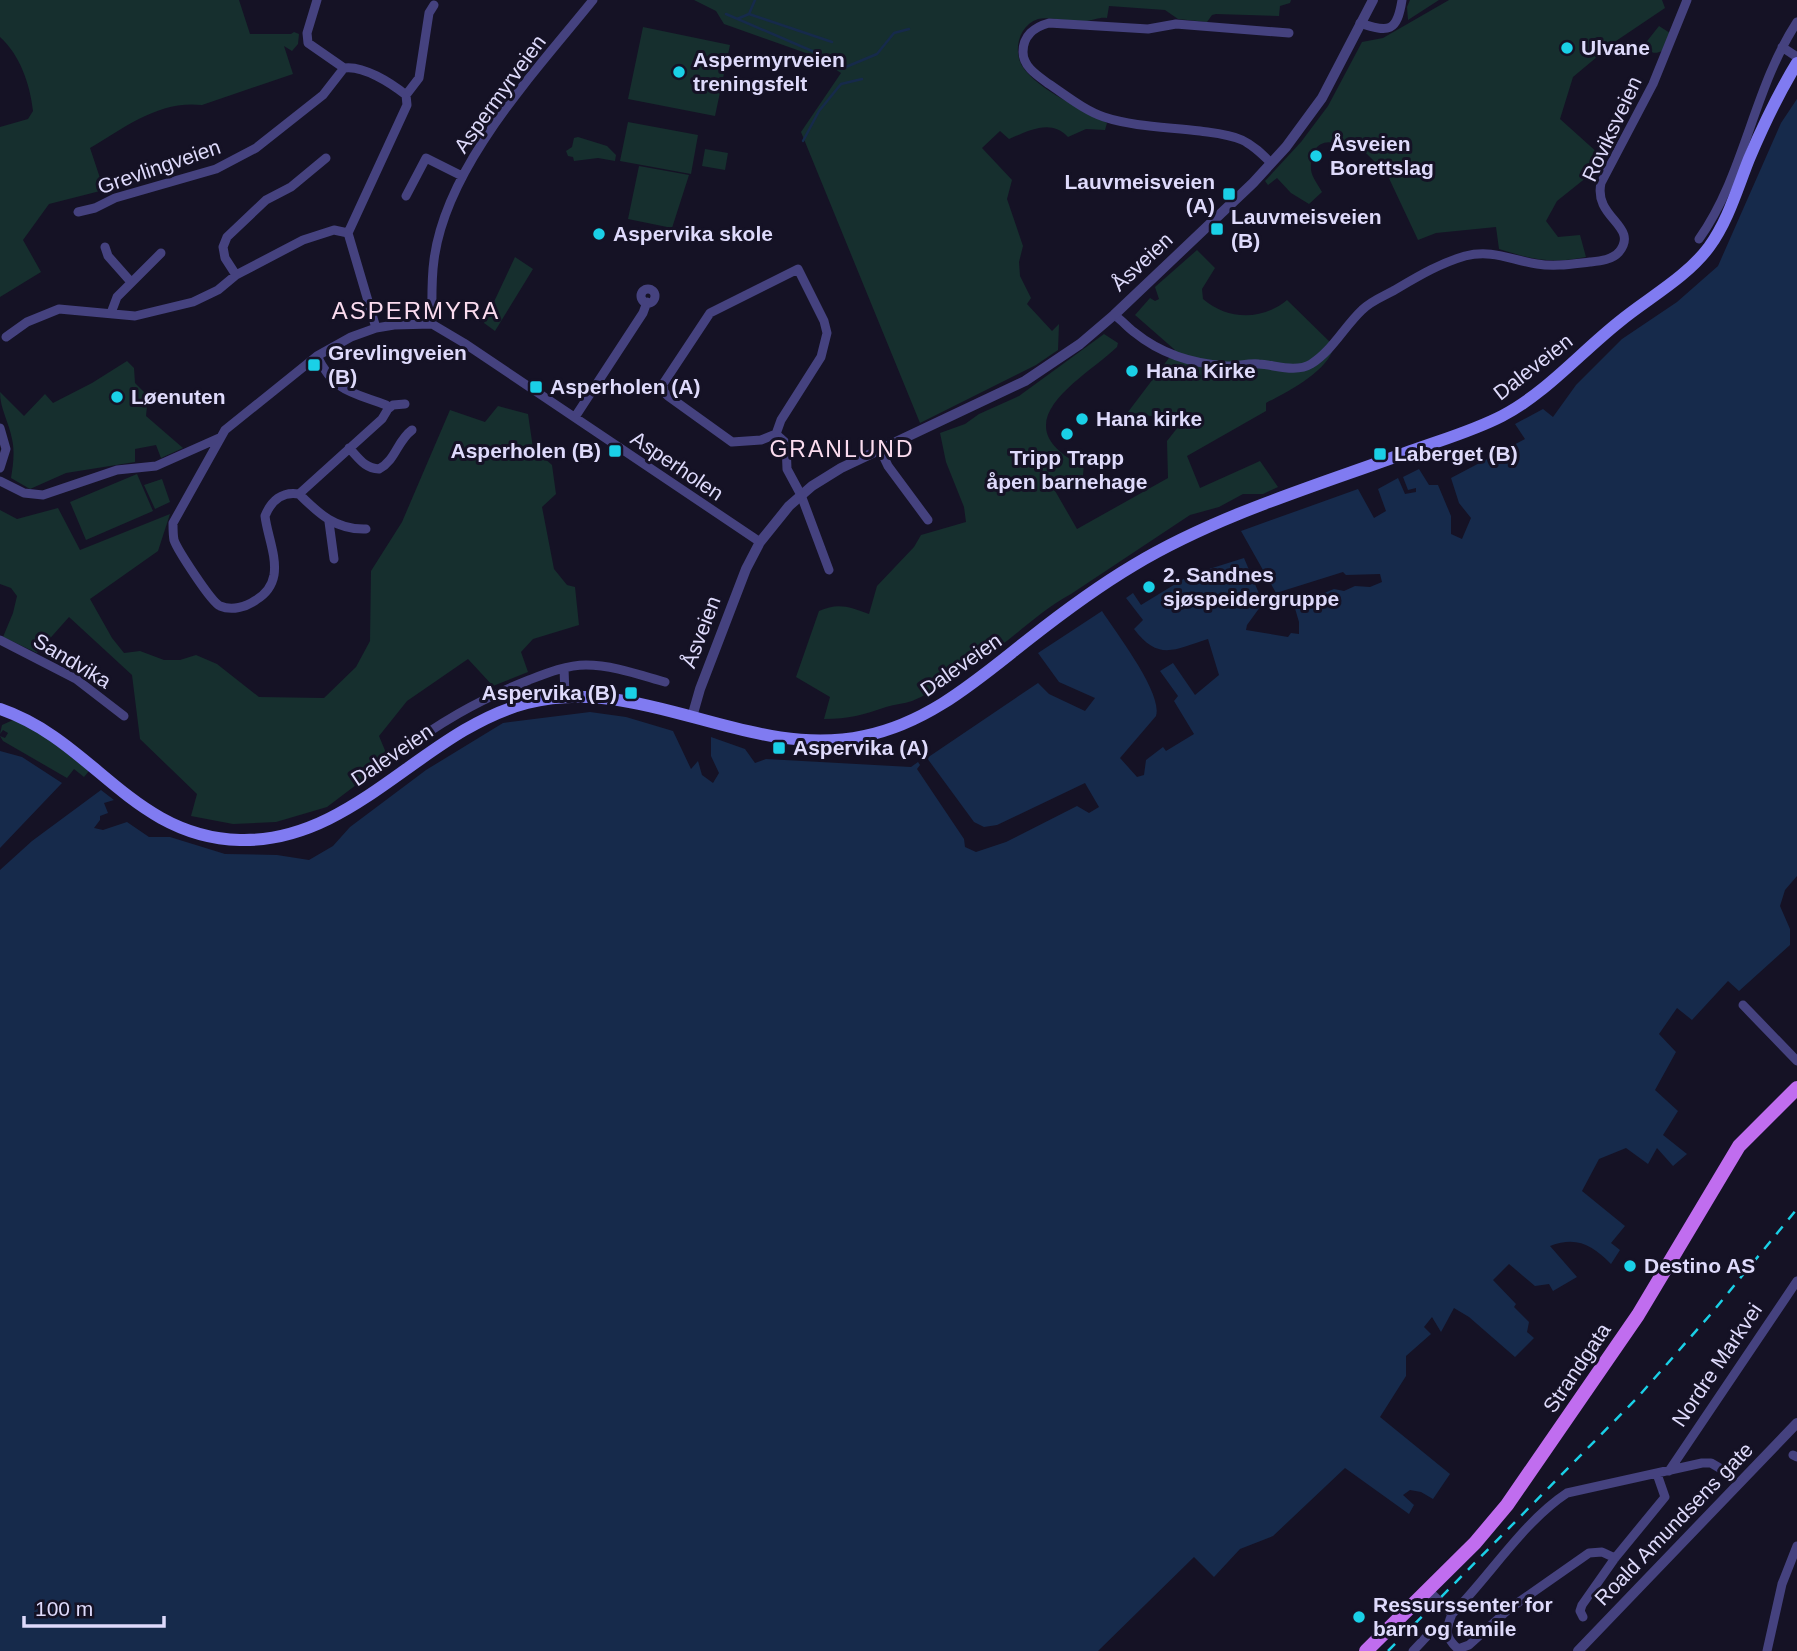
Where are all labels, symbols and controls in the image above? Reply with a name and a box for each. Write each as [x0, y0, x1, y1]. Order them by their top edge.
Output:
street label: Aspermyrveien [449, 30, 550, 157]
place label: Ulvane [1581, 36, 1650, 59]
marker: Ulvane [1559, 40, 1575, 56]
place label: Aspermyrveien treningsfelt [693, 48, 845, 95]
marker: Aspermyrveien treningsfelt [671, 64, 687, 80]
street label: Roviksveien [1577, 73, 1646, 185]
place label: Åsveien Borettslag [1330, 132, 1434, 179]
street label: Grevlingveien [94, 135, 223, 198]
marker: Åsveien Borettslag [1308, 148, 1324, 164]
place label: Lauvmeisveien (A) [1064, 170, 1215, 217]
marker: Lauvmeisveien (A) [1221, 186, 1237, 202]
place label: Lauvmeisveien (B) [1231, 205, 1382, 252]
marker: Lauvmeisveien (B) [1209, 221, 1225, 237]
place label: Aspervika skole [613, 222, 773, 245]
marker: Aspervika skole [591, 226, 607, 242]
street label: Åsveien [1106, 228, 1177, 296]
district label: ASPERMYRA [332, 297, 500, 324]
street label: Daleveien [1489, 329, 1577, 404]
place label: Grevlingveien (B) [328, 341, 467, 388]
marker: Grevlingveien (B) [306, 357, 322, 373]
place label: Hana Kirke [1146, 359, 1256, 382]
marker: Hana Kirke [1124, 363, 1140, 379]
place label: Asperholen (A) [550, 375, 701, 398]
marker: Asperholen (A) [528, 379, 544, 395]
place label: Løenuten [131, 385, 226, 408]
marker: Løenuten [109, 389, 125, 405]
place label: Hana kirke [1096, 407, 1202, 430]
marker: Hana kirke [1074, 411, 1090, 427]
street label: Asperholen [627, 426, 728, 505]
marker: Tripp Trapp åpen barnehage [1059, 426, 1075, 442]
district label: GRANLUND [769, 436, 915, 462]
place label: Asperholen (B) [450, 439, 601, 462]
place label: Laberget (B) [1394, 442, 1518, 465]
marker: Asperholen (B) [607, 443, 623, 459]
place label: Tripp Trapp åpen barnehage [986, 446, 1148, 493]
marker: Laberget (B) [1372, 446, 1388, 462]
place label: 2. Sandnes sjøspeidergruppe [1163, 563, 1339, 610]
marker: 2. Sandnes sjøspeidergruppe [1141, 579, 1157, 595]
street label: Åsveien [676, 593, 725, 671]
street label: Sandvika [29, 628, 115, 693]
street label: Daleveien [916, 628, 1006, 701]
place label: Aspervika (B) [482, 681, 617, 704]
marker: Aspervika (B) [623, 685, 639, 701]
street label: Daleveien [347, 719, 437, 790]
place label: Aspervika (A) [793, 736, 928, 759]
marker: Aspervika (A) [771, 740, 787, 756]
place label: Destino AS [1644, 1254, 1755, 1277]
marker: Destino AS [1622, 1258, 1638, 1274]
street label: Nordre Markvei [1667, 1299, 1766, 1431]
street label: Strandgata [1538, 1318, 1615, 1417]
street label: Roald Amundsens gate [1590, 1438, 1757, 1610]
scale bar [24, 1584, 164, 1628]
place label: Ressurssenter for barn og famile [1373, 1593, 1553, 1640]
text: 100 m [35, 1597, 93, 1620]
marker: Ressurssenter for barn og famile [1351, 1609, 1367, 1625]

